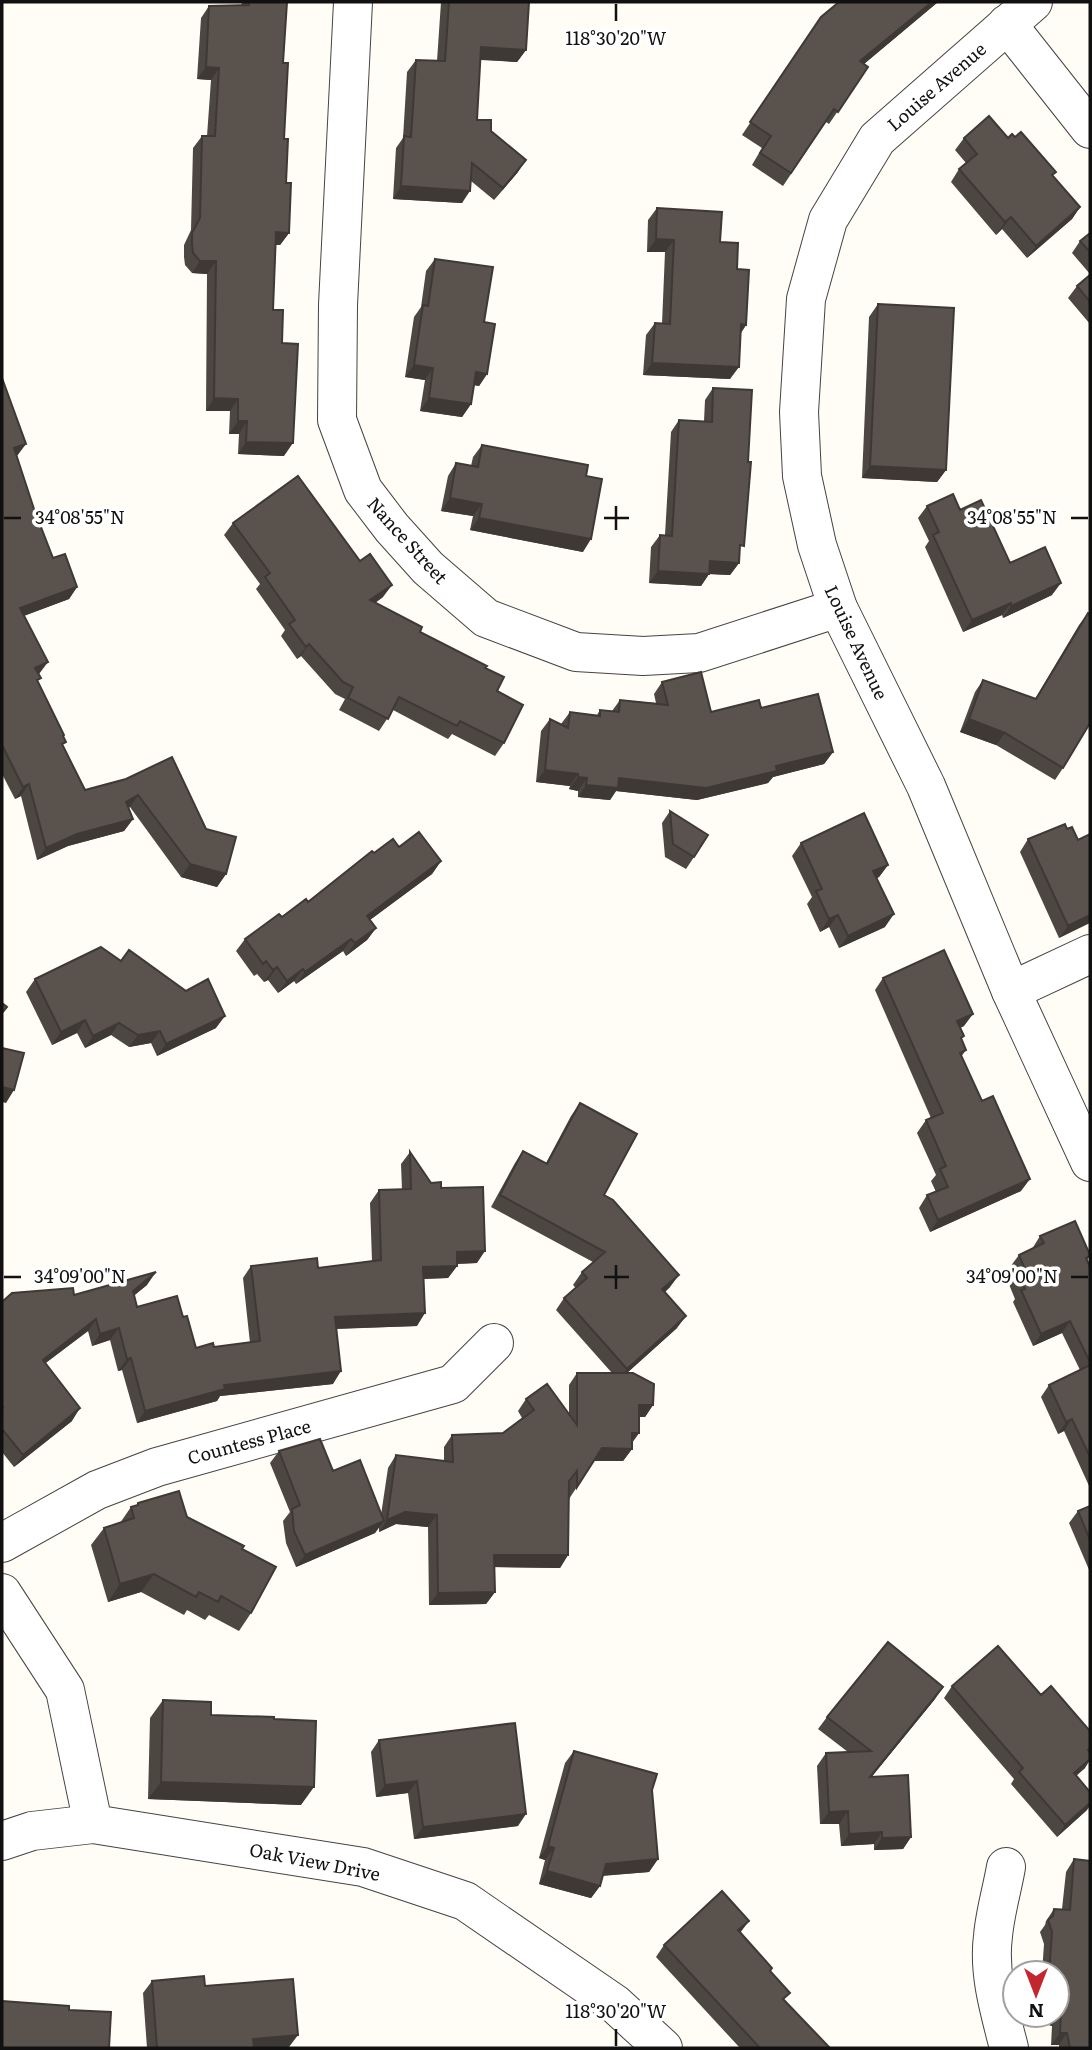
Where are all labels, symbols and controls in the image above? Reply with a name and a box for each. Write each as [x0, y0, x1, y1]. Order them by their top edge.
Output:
text: 118°30'20"W [565, 24, 667, 51]
street label: Louise Avenue [880, 35, 992, 137]
street label: Nance Street [362, 491, 455, 590]
text: 34°08'55"N [35, 503, 125, 530]
text: 34°08'55"N [967, 503, 1057, 530]
street label: Louise Avenue [819, 580, 895, 704]
text: 34°09'00"N [34, 1262, 126, 1289]
text: 34°09'00"N [966, 1262, 1058, 1289]
street label: Countess Place [184, 1412, 314, 1470]
street label: Oak View Drive [247, 1835, 383, 1887]
north arrow [1001, 1959, 1071, 2029]
text: 118°30'20"W [565, 1997, 667, 2024]
text: N [1028, 1998, 1044, 2026]

